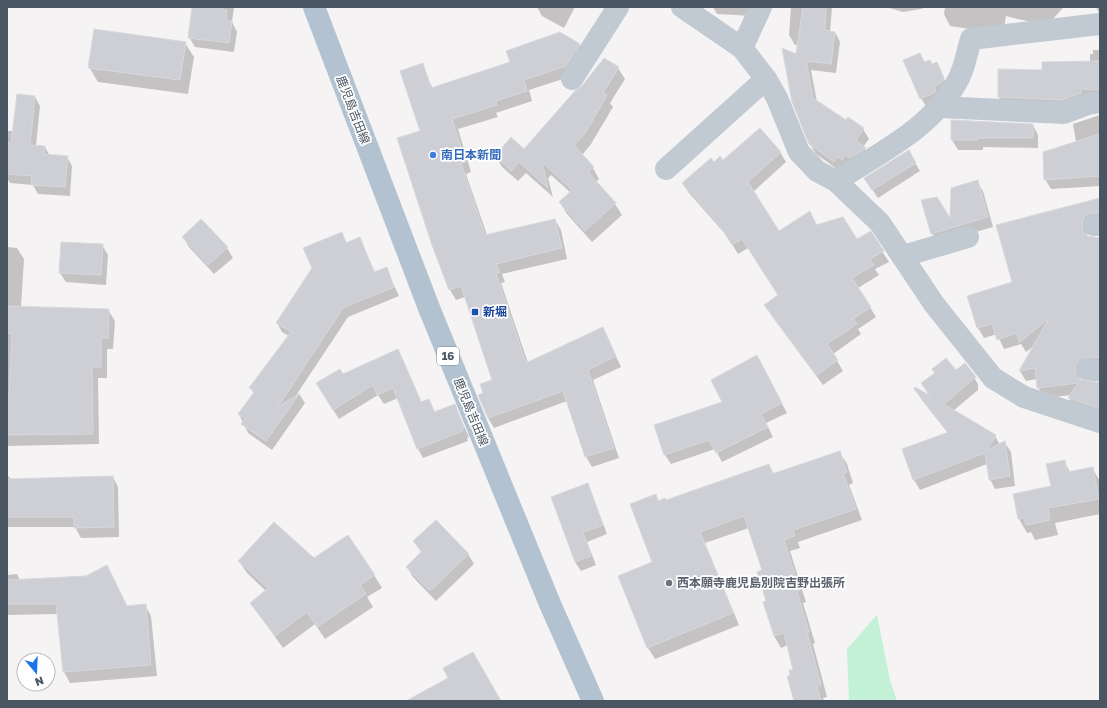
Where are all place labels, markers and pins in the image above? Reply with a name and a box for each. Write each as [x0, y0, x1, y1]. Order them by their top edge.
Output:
place label: 南日本新聞 [441, 147, 501, 162]
marker: 南日本新聞 [428, 150, 438, 160]
place label: 新堀 [483, 304, 507, 319]
marker: 新堀 [470, 307, 480, 317]
place label: 西本願寺鹿児島別院吉野出張所 [677, 575, 845, 590]
marker: 西本願寺鹿児島別院吉野出張所 [664, 578, 674, 588]

